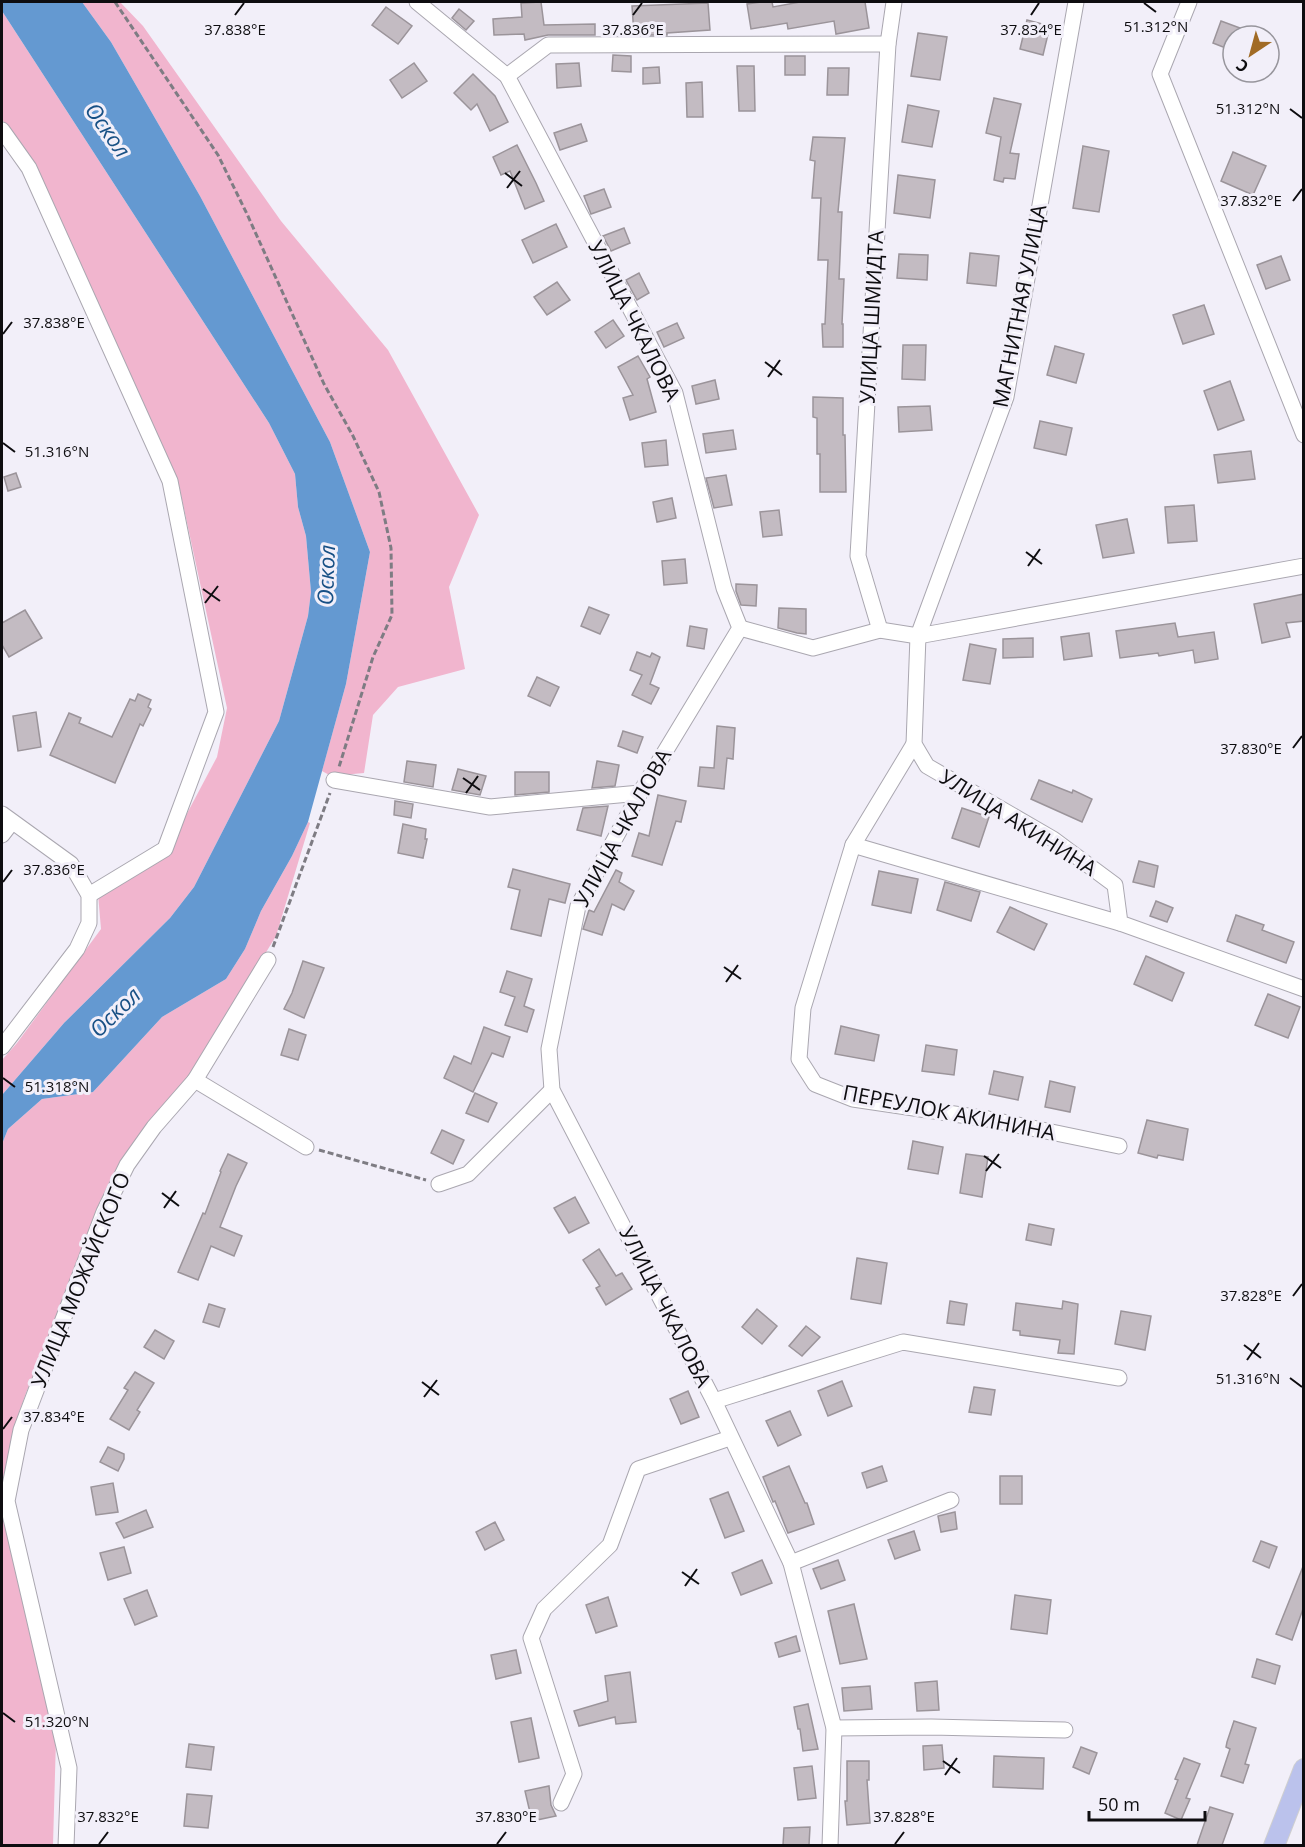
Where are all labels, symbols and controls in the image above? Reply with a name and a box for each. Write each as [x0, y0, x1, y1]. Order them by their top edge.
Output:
text: 51.312°N [1124, 16, 1188, 36]
text: 37.838°E [204, 19, 266, 39]
text: 37.836°E [602, 19, 664, 39]
text: 37.834°E [1000, 19, 1062, 39]
north arrow [1221, 24, 1281, 84]
text: С [1232, 54, 1253, 78]
water label: Оскол [79, 96, 139, 163]
text: 51.312°N [1216, 98, 1280, 118]
text: 37.832°E [1220, 190, 1282, 210]
street label: МАГНИТНАЯ УЛИЦА [986, 201, 1053, 410]
street label: УЛИЦА ШМИДТА [852, 229, 890, 404]
street label: УЛИЦА ЧКАЛОВА [582, 236, 688, 406]
text: 37.838°E [23, 312, 85, 332]
text: 51.316°N [25, 441, 89, 461]
water label: Оскол [309, 544, 341, 606]
text: 37.830°E [1220, 738, 1282, 758]
street label: УЛИЦА ЧКАЛОВА [567, 743, 678, 911]
street label: УЛИЦА АКИНИНА [935, 763, 1103, 882]
text: 37.836°E [23, 859, 85, 879]
water label: Оскол [82, 979, 147, 1043]
text: 51.318°N [25, 1076, 89, 1096]
street label: ПЕРЕУЛОК АКИНИНА [841, 1078, 1059, 1146]
street label: УЛИЦА МОЖАЙСКОГО [24, 1168, 136, 1391]
street label: УЛИЦА ЧКАЛОВА [613, 1222, 719, 1392]
text: 37.828°E [1220, 1285, 1282, 1305]
text: 51.316°N [1216, 1368, 1280, 1388]
text: 37.834°E [23, 1406, 85, 1426]
text: 51.320°N [25, 1711, 89, 1731]
scale bar [1089, 1784, 1204, 1822]
text: 50 m [1098, 1792, 1140, 1816]
text: 37.832°E [77, 1806, 139, 1826]
text: 37.830°E [475, 1806, 537, 1826]
text: 37.828°E [873, 1806, 935, 1826]

